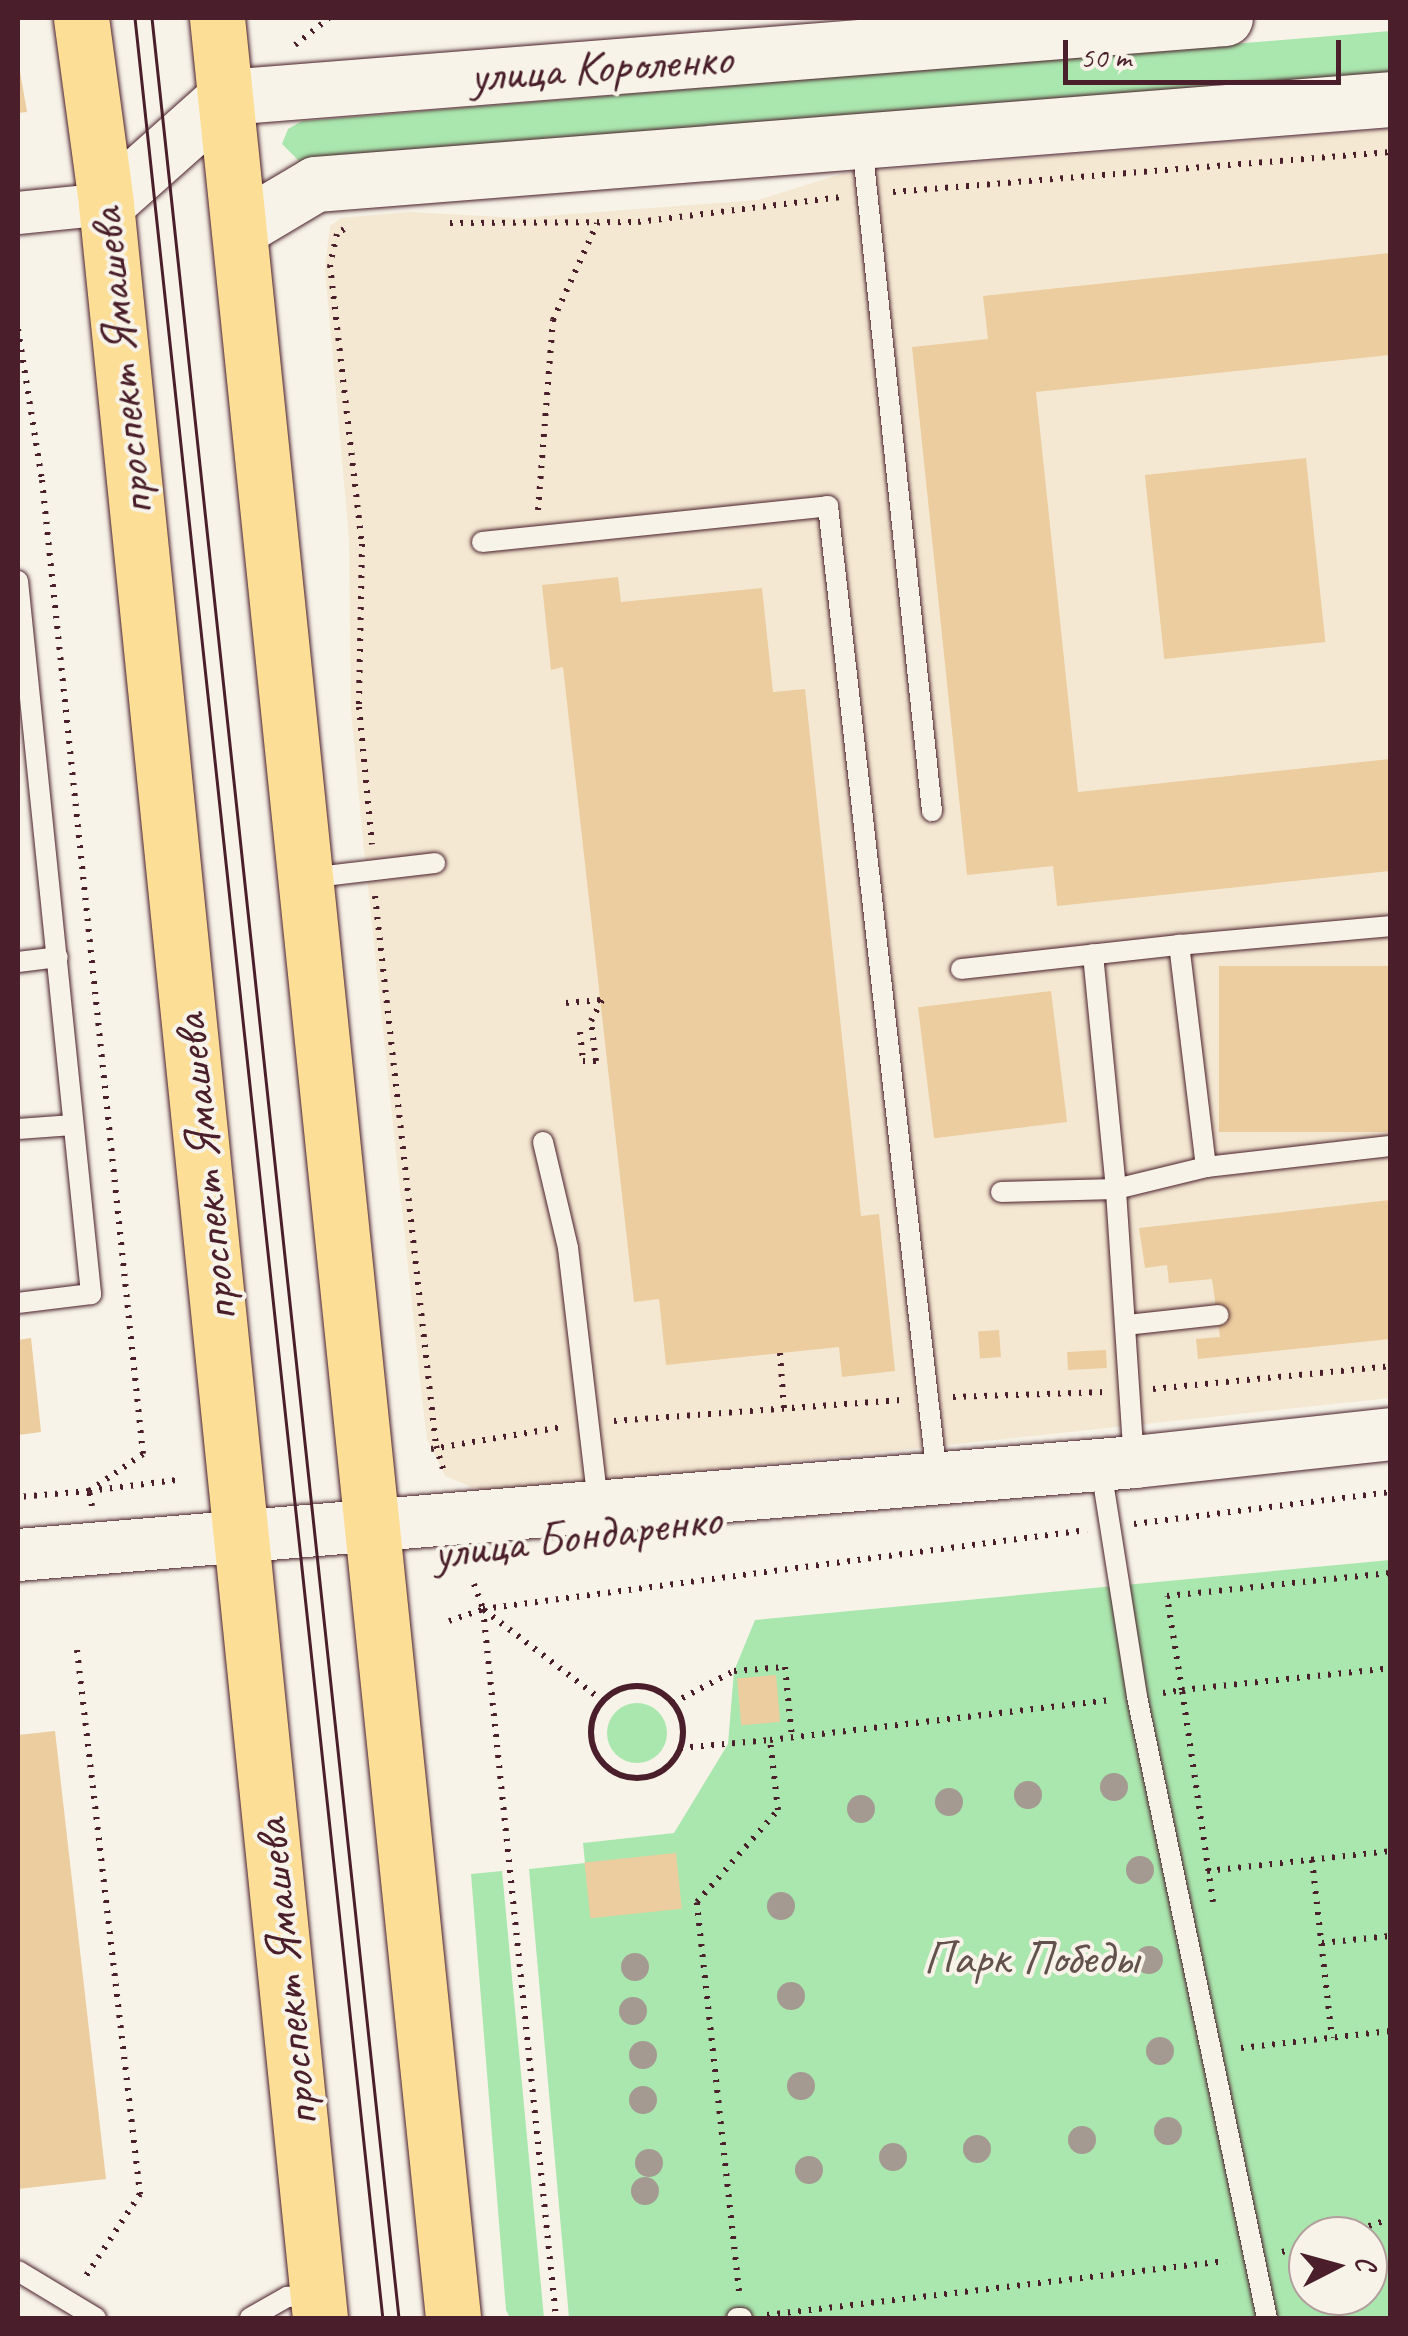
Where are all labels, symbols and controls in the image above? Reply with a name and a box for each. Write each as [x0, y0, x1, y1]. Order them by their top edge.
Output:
scale bar [1068, 20, 1346, 82]
street label: улица Короленко [469, 29, 733, 105]
text: 50 m [1080, 38, 1131, 76]
street label: проспект Ямашева [76, 205, 166, 519]
street label: проспект Ямашева [160, 1011, 250, 1325]
street label: улица Бондаренко [431, 1490, 723, 1582]
street label: проспект Ямашева [241, 1816, 331, 2130]
park label: Парк Победы [924, 1929, 1138, 1987]
north arrow [1288, 2216, 1388, 2316]
text: С [1348, 2254, 1384, 2272]

